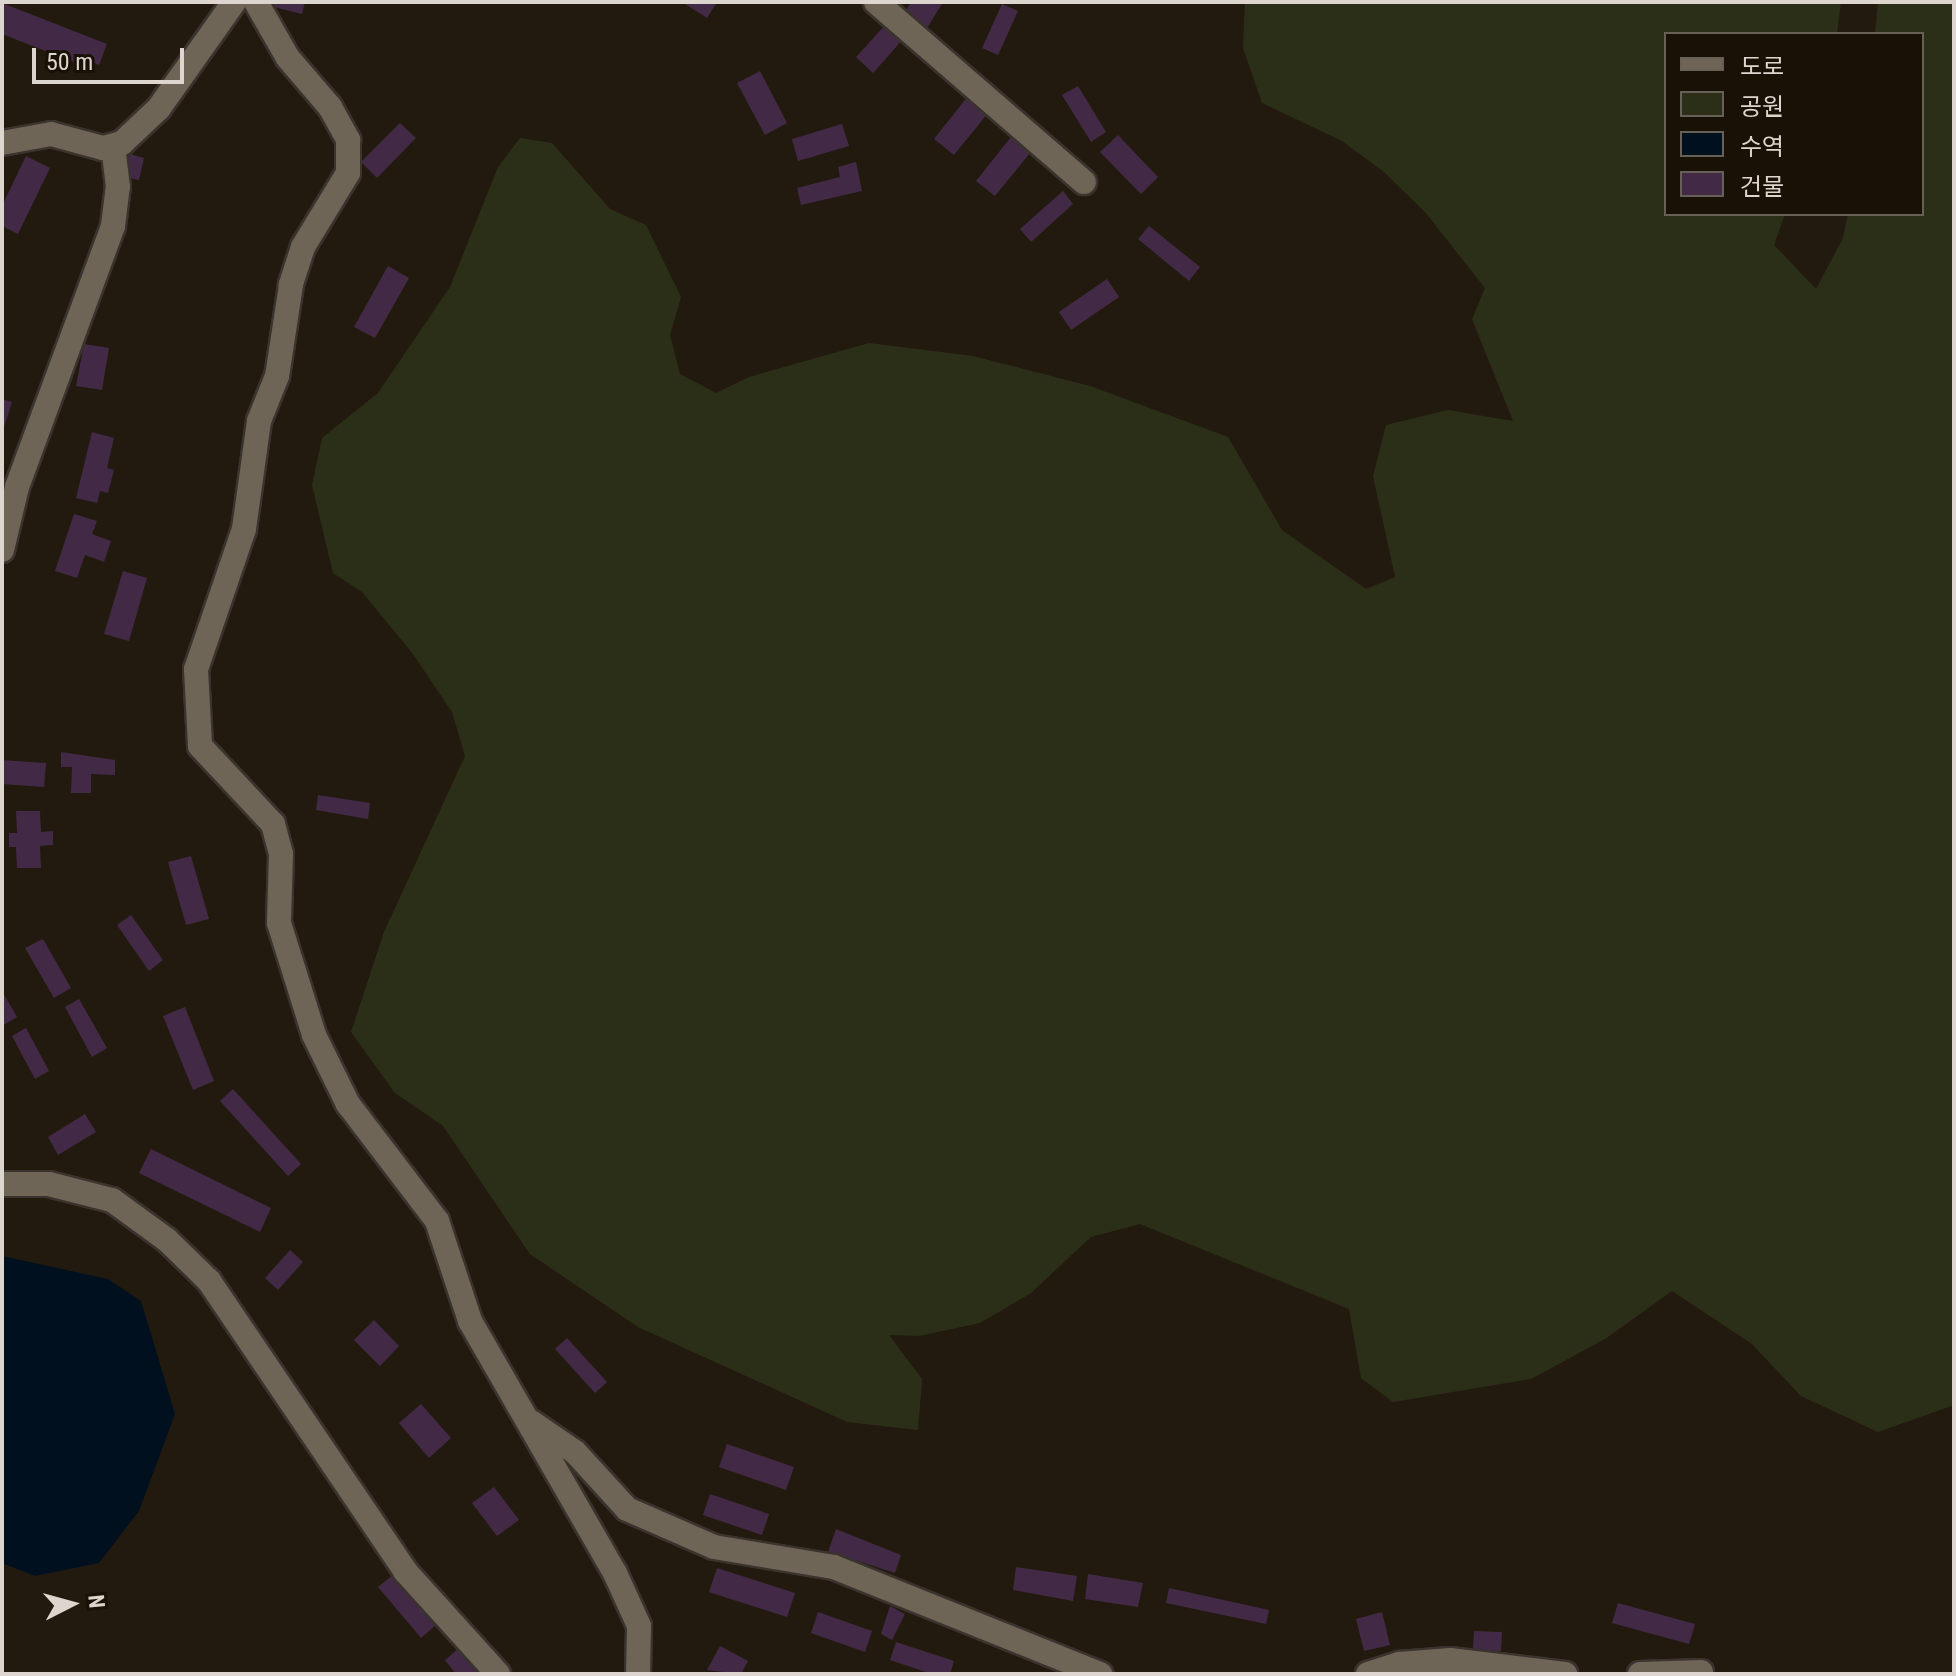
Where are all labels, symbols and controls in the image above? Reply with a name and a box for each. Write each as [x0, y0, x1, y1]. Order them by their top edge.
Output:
scale bar [36, 32, 188, 82]
legend [1664, 32, 1924, 216]
text: 50 m [46, 48, 93, 76]
text: 도로 [1740, 53, 1784, 81]
text: 공원 [1740, 93, 1784, 121]
text: 수역 [1740, 133, 1784, 161]
text: 건물 [1740, 173, 1784, 201]
north arrow [32, 1564, 112, 1644]
text: N [83, 1593, 110, 1609]

